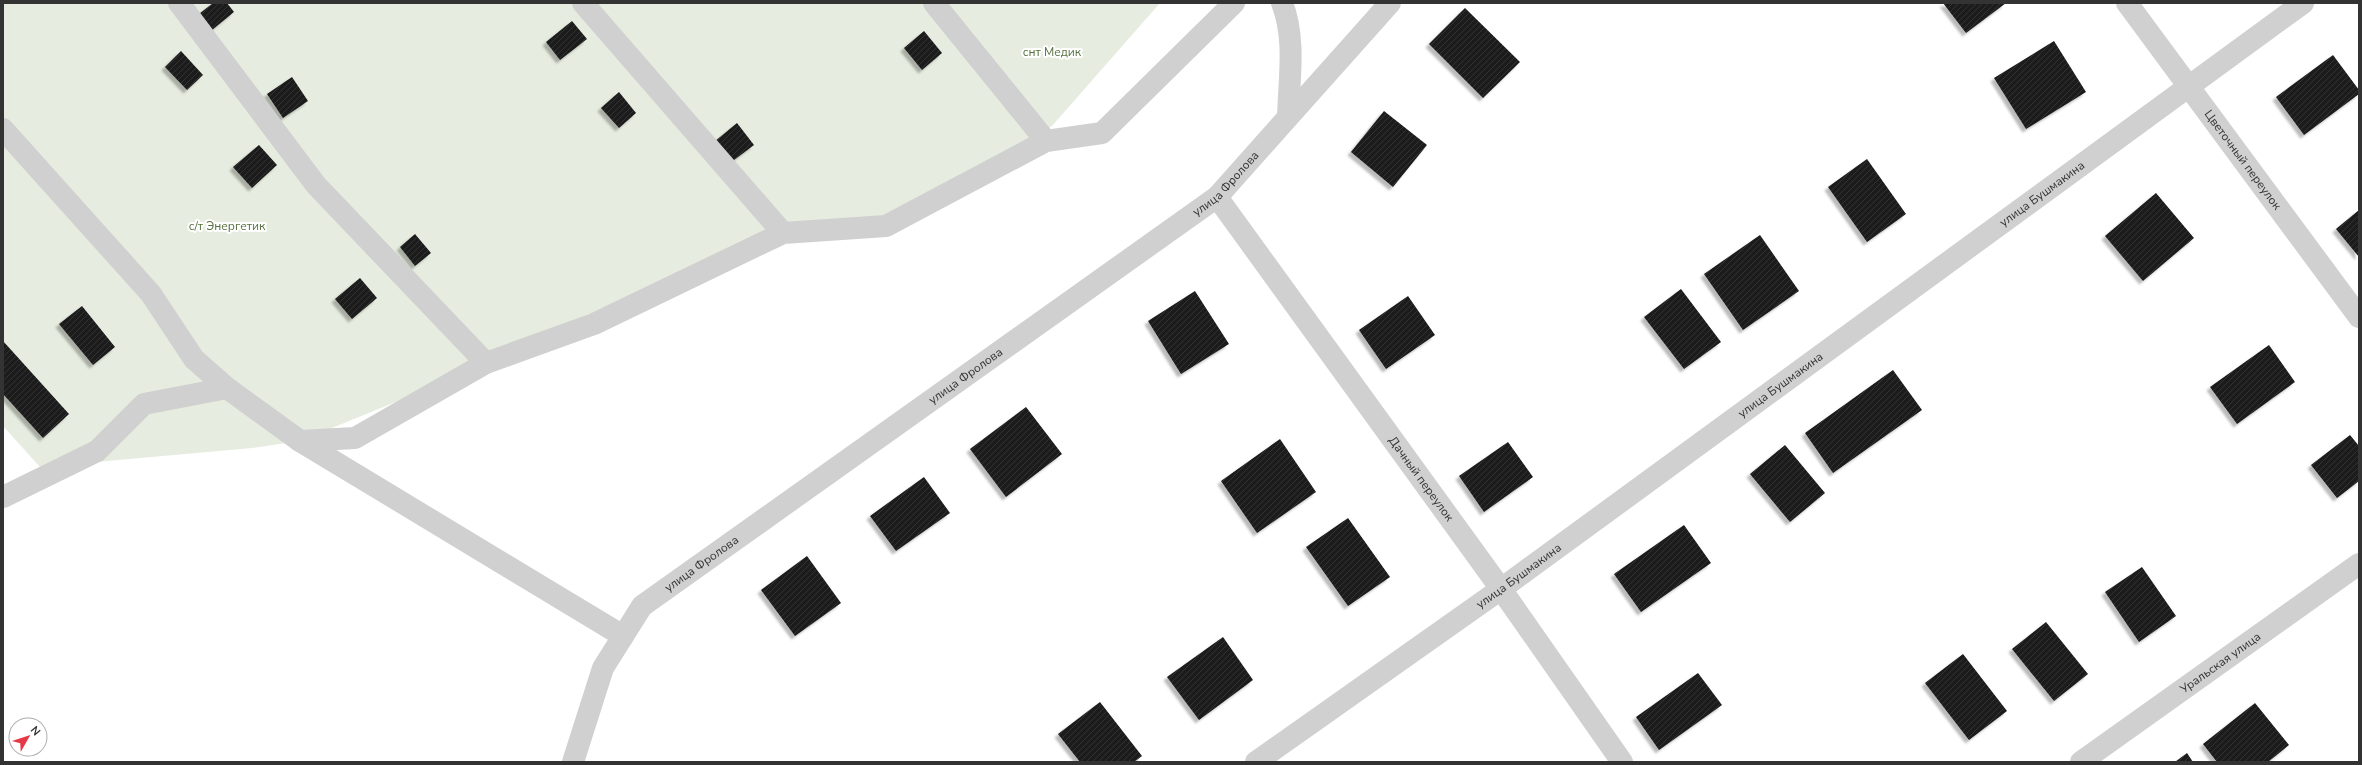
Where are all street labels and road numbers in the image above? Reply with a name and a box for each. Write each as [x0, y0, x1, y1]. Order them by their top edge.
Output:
street label: Цветочный переулок [2201, 107, 2285, 214]
street label: улица Фролова [1189, 148, 1262, 220]
street label: улица Бушмакина [1996, 157, 2088, 230]
street label: улица Фролова [925, 344, 1006, 408]
street label: улица Бушмакина [1735, 348, 1826, 421]
street label: Дачный переулок [1385, 433, 1458, 525]
street label: улица Фролова [661, 532, 742, 595]
street label: улица Бушмакина [1473, 540, 1565, 612]
street label: Уральская улица [2176, 629, 2264, 698]

